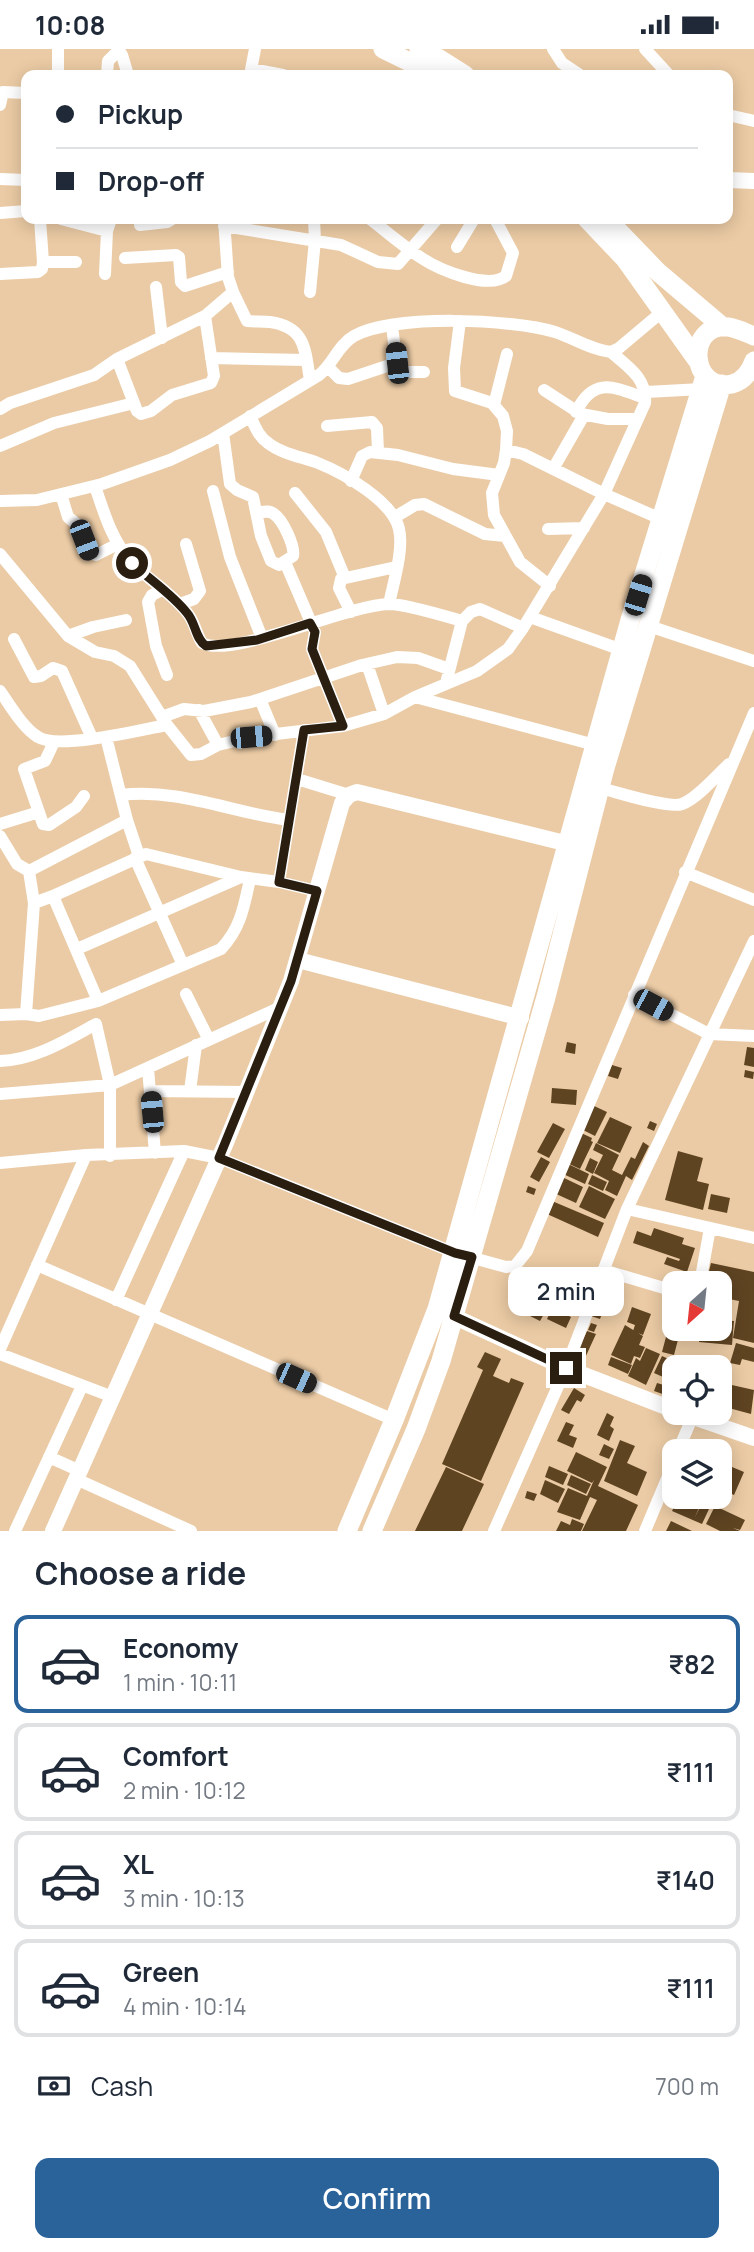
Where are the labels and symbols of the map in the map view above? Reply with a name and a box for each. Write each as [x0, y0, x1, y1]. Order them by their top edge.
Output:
car [385, 341, 410, 385]
car [67, 517, 102, 563]
route start [116, 547, 148, 579]
car [622, 572, 655, 618]
car [230, 725, 273, 749]
car [630, 986, 677, 1024]
car [140, 1090, 165, 1134]
callout: 2 min [508, 1267, 624, 1315]
north arrow [662, 1271, 732, 1341]
route end [550, 1352, 582, 1384]
car [273, 1360, 320, 1396]

